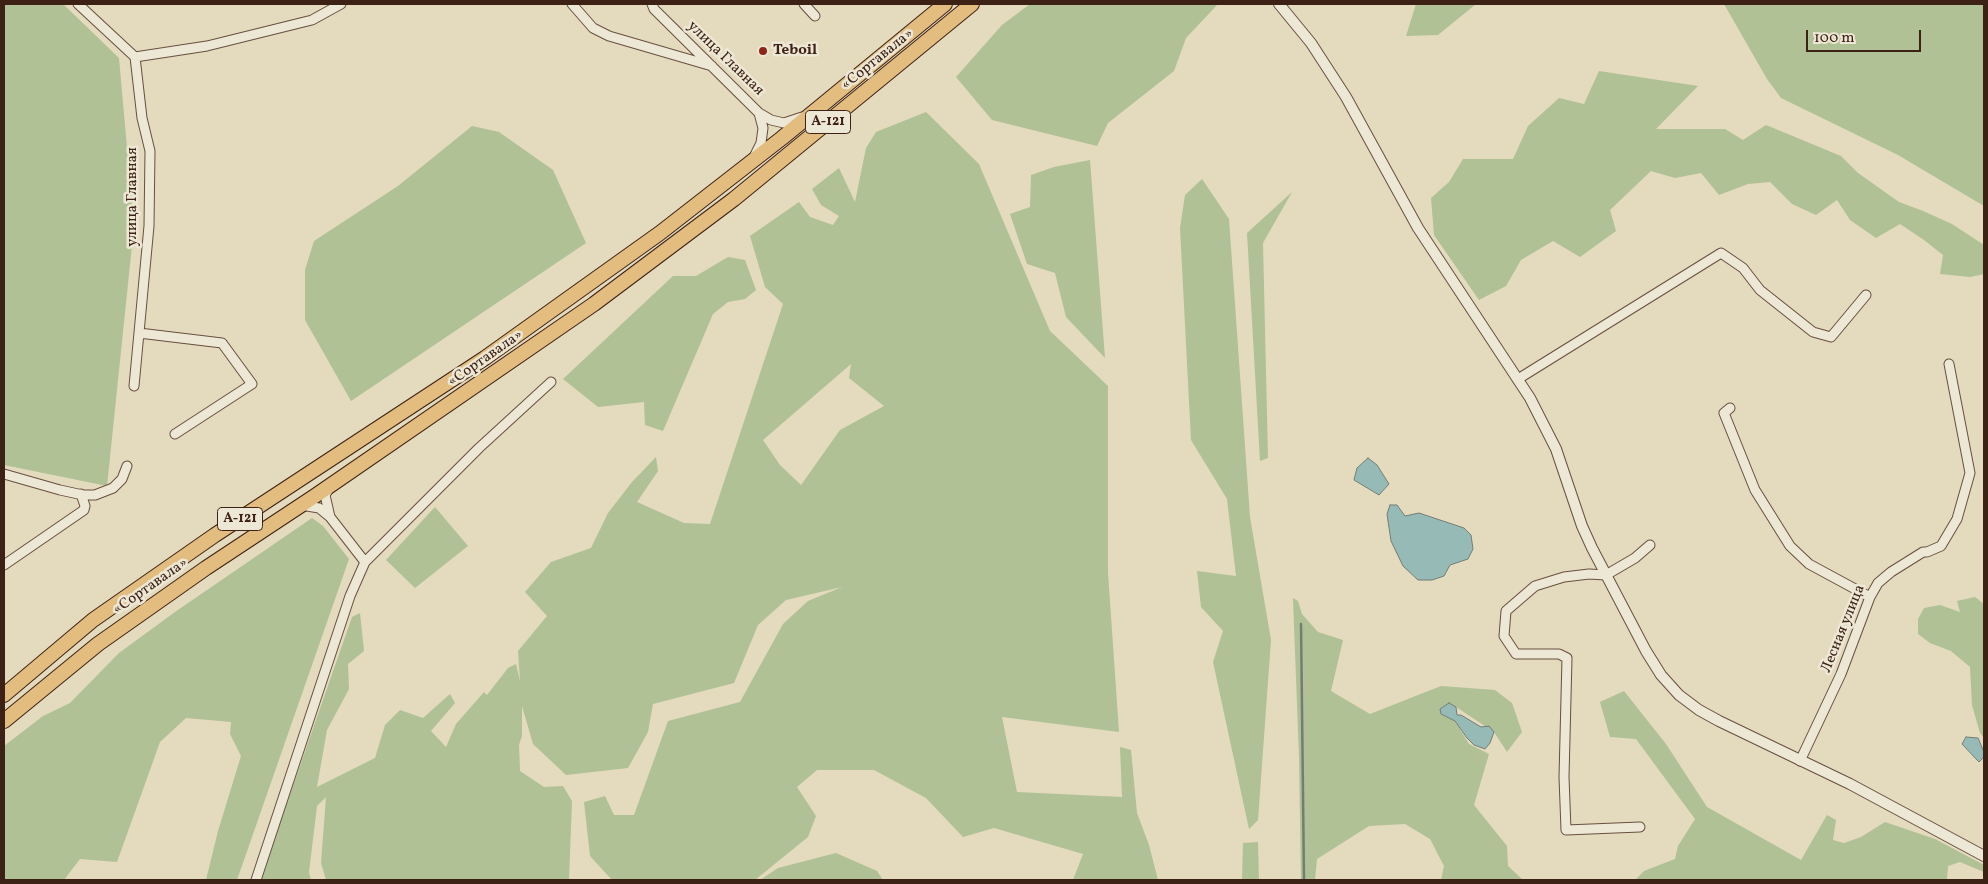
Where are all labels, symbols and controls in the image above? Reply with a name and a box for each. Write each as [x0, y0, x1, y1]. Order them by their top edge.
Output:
street label: улица Главная [683, 18, 767, 100]
scale bar [1808, 20, 1923, 52]
street label: «Сортавала» [838, 25, 918, 95]
text: 100 m [1814, 28, 1854, 49]
place label: Teboil [773, 42, 817, 60]
marker: Teboil [757, 45, 769, 57]
road number: А-121 [806, 110, 850, 134]
street label: улица Главная [124, 147, 142, 247]
street label: «Сортавала» [445, 327, 527, 391]
road number: А-121 [218, 508, 262, 530]
street label: «Сортавала» [110, 555, 192, 619]
street label: Лесная улица [1818, 582, 1870, 676]

